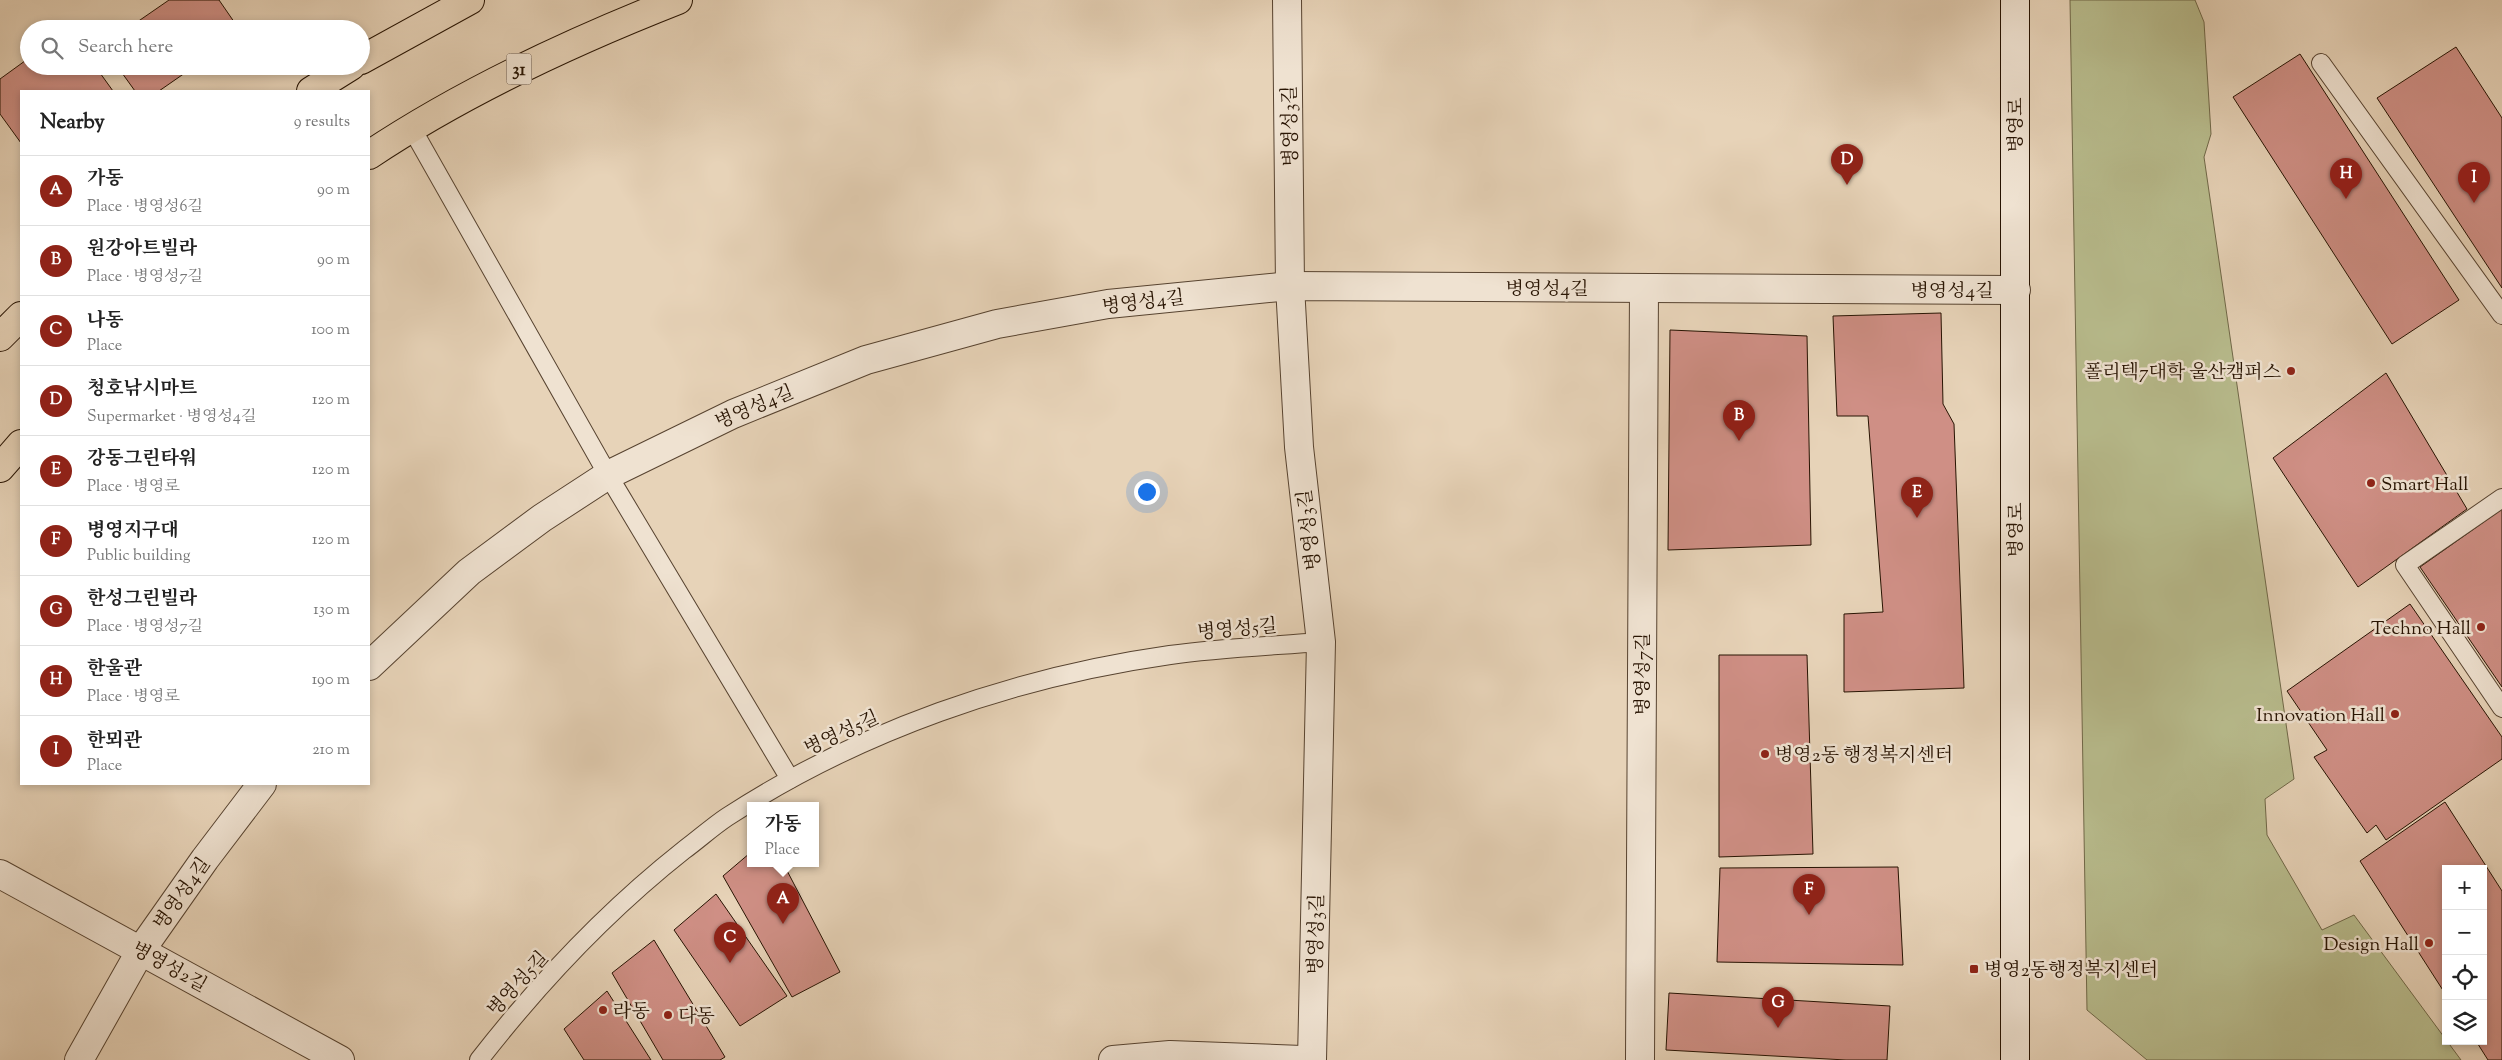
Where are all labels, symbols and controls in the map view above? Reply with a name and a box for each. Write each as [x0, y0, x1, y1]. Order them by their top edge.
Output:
search box [20, 20, 370, 75]
icon: search [38, 34, 66, 62]
text: Search here [78, 34, 173, 61]
road number: 31 [506, 54, 532, 85]
street label: 병영성3길 [1277, 85, 1306, 167]
street label: 병영로 [2004, 97, 2031, 153]
text: Nearby [40, 108, 105, 138]
text: 9 results [294, 111, 350, 134]
pin: D [1831, 144, 1863, 185]
pin: H [2330, 158, 2362, 199]
pin: I [2458, 162, 2490, 203]
text: 가동 [87, 166, 124, 193]
text: A [50, 179, 63, 202]
text: 90 m [317, 179, 350, 202]
text: Place · 병영성6길 [87, 196, 203, 219]
text: 원강아트빌라 [87, 236, 197, 263]
text: B [51, 249, 61, 272]
text: 90 m [317, 249, 350, 272]
text: Place · 병영성7길 [87, 266, 203, 289]
street label: 병영성4길 [1506, 277, 1589, 304]
street label: 병영성4길 [1911, 279, 1994, 306]
street label: 병영성4길 [1100, 285, 1186, 322]
text: 나동 [87, 308, 124, 335]
text: C [50, 319, 62, 342]
text: 100 m [311, 319, 350, 342]
text: Place [87, 335, 122, 358]
place label: 폴리텍7대학 울산캠퍼스 [2084, 360, 2281, 387]
marker: 폴리텍7대학 울산캠퍼스 [2285, 365, 2297, 377]
text: 청호낚시마트 [87, 376, 197, 403]
street label: 병영성4길 [712, 380, 798, 437]
text: D [50, 389, 62, 412]
text: 120 m [312, 389, 350, 412]
pin: B [1723, 400, 1755, 441]
text: Supermarket · 병영성4길 [87, 406, 256, 429]
text: 강동그린타워 [87, 446, 197, 473]
text: E [51, 459, 61, 482]
text: 120 m [312, 459, 350, 482]
place label: Smart Hall [2381, 472, 2469, 499]
text: Place · 병영로 [87, 476, 180, 499]
pin: E [1901, 477, 1933, 518]
marker: Smart Hall [2365, 477, 2377, 489]
your location [1134, 479, 1160, 505]
street label: 병영성3길 [1292, 488, 1329, 572]
street label: 병영로 [2004, 502, 2031, 558]
text: 병영지구대 [87, 518, 179, 545]
text: F [52, 529, 60, 552]
text: 120 m [312, 529, 350, 552]
text: Public building [87, 545, 191, 568]
text: 한성그린빌라 [87, 586, 197, 613]
text: G [49, 599, 63, 622]
text: 130 m [313, 599, 350, 622]
street label: 병영성5길 [1196, 614, 1278, 647]
text: Place · 병영성7길 [87, 616, 203, 639]
place label: Techno Hall [2371, 616, 2471, 643]
marker: Techno Hall [2475, 621, 2487, 633]
street label: 병영성7길 [1631, 633, 1658, 715]
text: 한울관 [87, 656, 142, 683]
text: H [50, 669, 62, 692]
text: 190 m [312, 669, 350, 692]
text: Place · 병영로 [87, 686, 180, 709]
place label: Innovation Hall [2256, 703, 2385, 730]
street label: 병영성5길 [800, 705, 884, 763]
marker: Innovation Hall [2389, 708, 2401, 720]
text: 한뫼관 [87, 728, 142, 755]
text: I [53, 739, 59, 762]
text: 210 m [312, 739, 350, 762]
place label: 병영2동 행정복지센터 [1775, 743, 1953, 770]
marker: 병영2동 행정복지센터 [1759, 748, 1771, 760]
text: Place [87, 755, 122, 778]
popup [747, 802, 819, 867]
text: 가동 [765, 812, 801, 839]
text: Place [765, 839, 800, 862]
street label: 병영성4길 [148, 853, 218, 936]
map controls [2442, 865, 2487, 1045]
button: + [2442, 865, 2487, 910]
pin: F [1793, 874, 1825, 915]
pin: A [767, 883, 799, 924]
street label: 병영성3길 [1303, 893, 1332, 975]
button: − [2442, 910, 2487, 955]
pin: C [714, 922, 746, 963]
place label: Design Hall [2323, 932, 2419, 959]
street label: 병영성2길 [126, 936, 211, 1000]
marker: Design Hall [2423, 937, 2435, 949]
street label: 병영성5길 [482, 946, 556, 1023]
button: locate [2442, 955, 2487, 1000]
place label: 병영2동행정복지센터 [1984, 958, 2158, 985]
marker: 병영2동행정복지센터 [1968, 963, 1980, 975]
pin: G [1762, 987, 1794, 1028]
place label: 라동 [613, 999, 650, 1026]
button: layers [2442, 1000, 2487, 1045]
marker: 라동 [597, 1004, 609, 1016]
place label: 다동 [678, 1004, 715, 1031]
marker: 다동 [662, 1009, 674, 1021]

